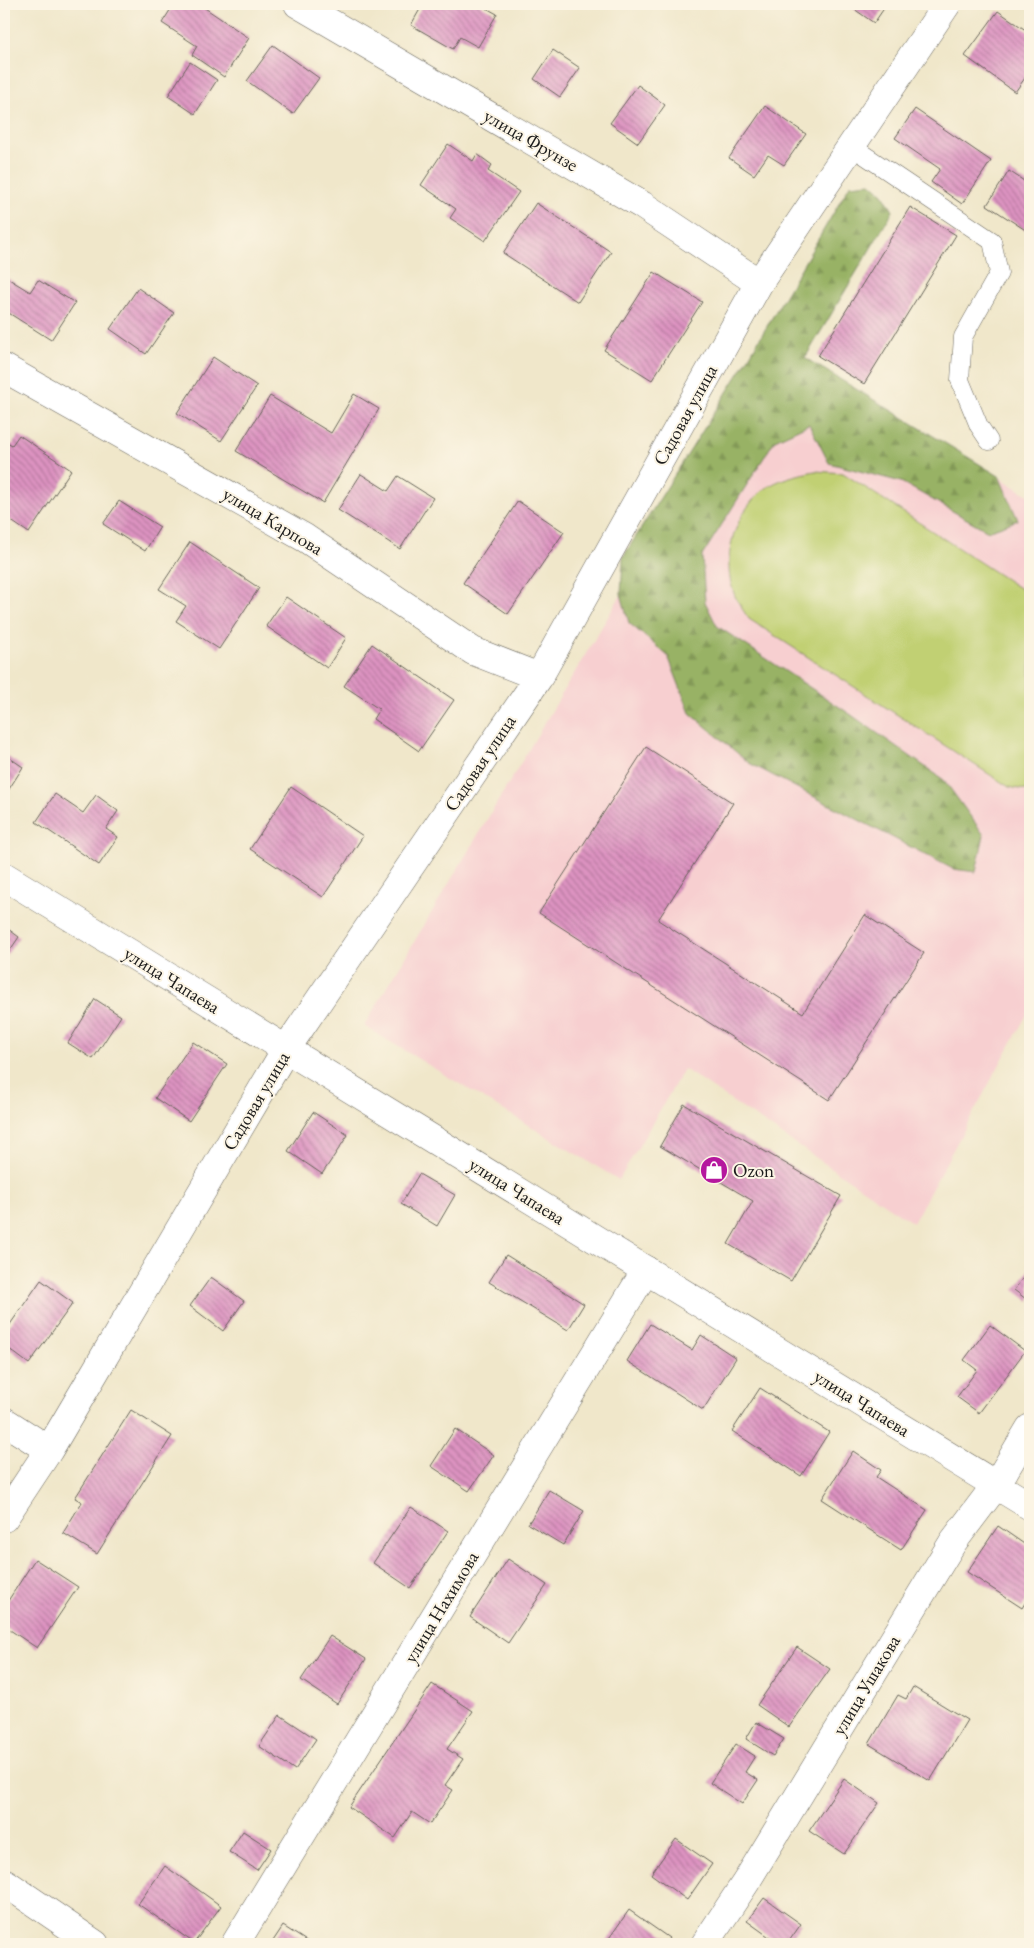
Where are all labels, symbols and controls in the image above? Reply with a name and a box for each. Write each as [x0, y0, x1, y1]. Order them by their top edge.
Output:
street label: улица Фрунзе [479, 103, 583, 177]
street label: Садовая улица [647, 360, 723, 470]
street label: улица Карпова [218, 481, 328, 561]
street label: Садовая улица [438, 709, 522, 816]
street label: улица Чапаева [119, 941, 225, 1020]
street label: Садовая улица [217, 1046, 296, 1155]
street label: улица Чапаева [464, 1152, 570, 1231]
shop icon: Ozon [699, 1155, 729, 1185]
place label: Ozon [733, 1158, 774, 1183]
street label: улица Чапаева [809, 1364, 915, 1443]
street label: улица Нахимова [398, 1546, 484, 1668]
street label: улица Ушакова [826, 1630, 906, 1740]

